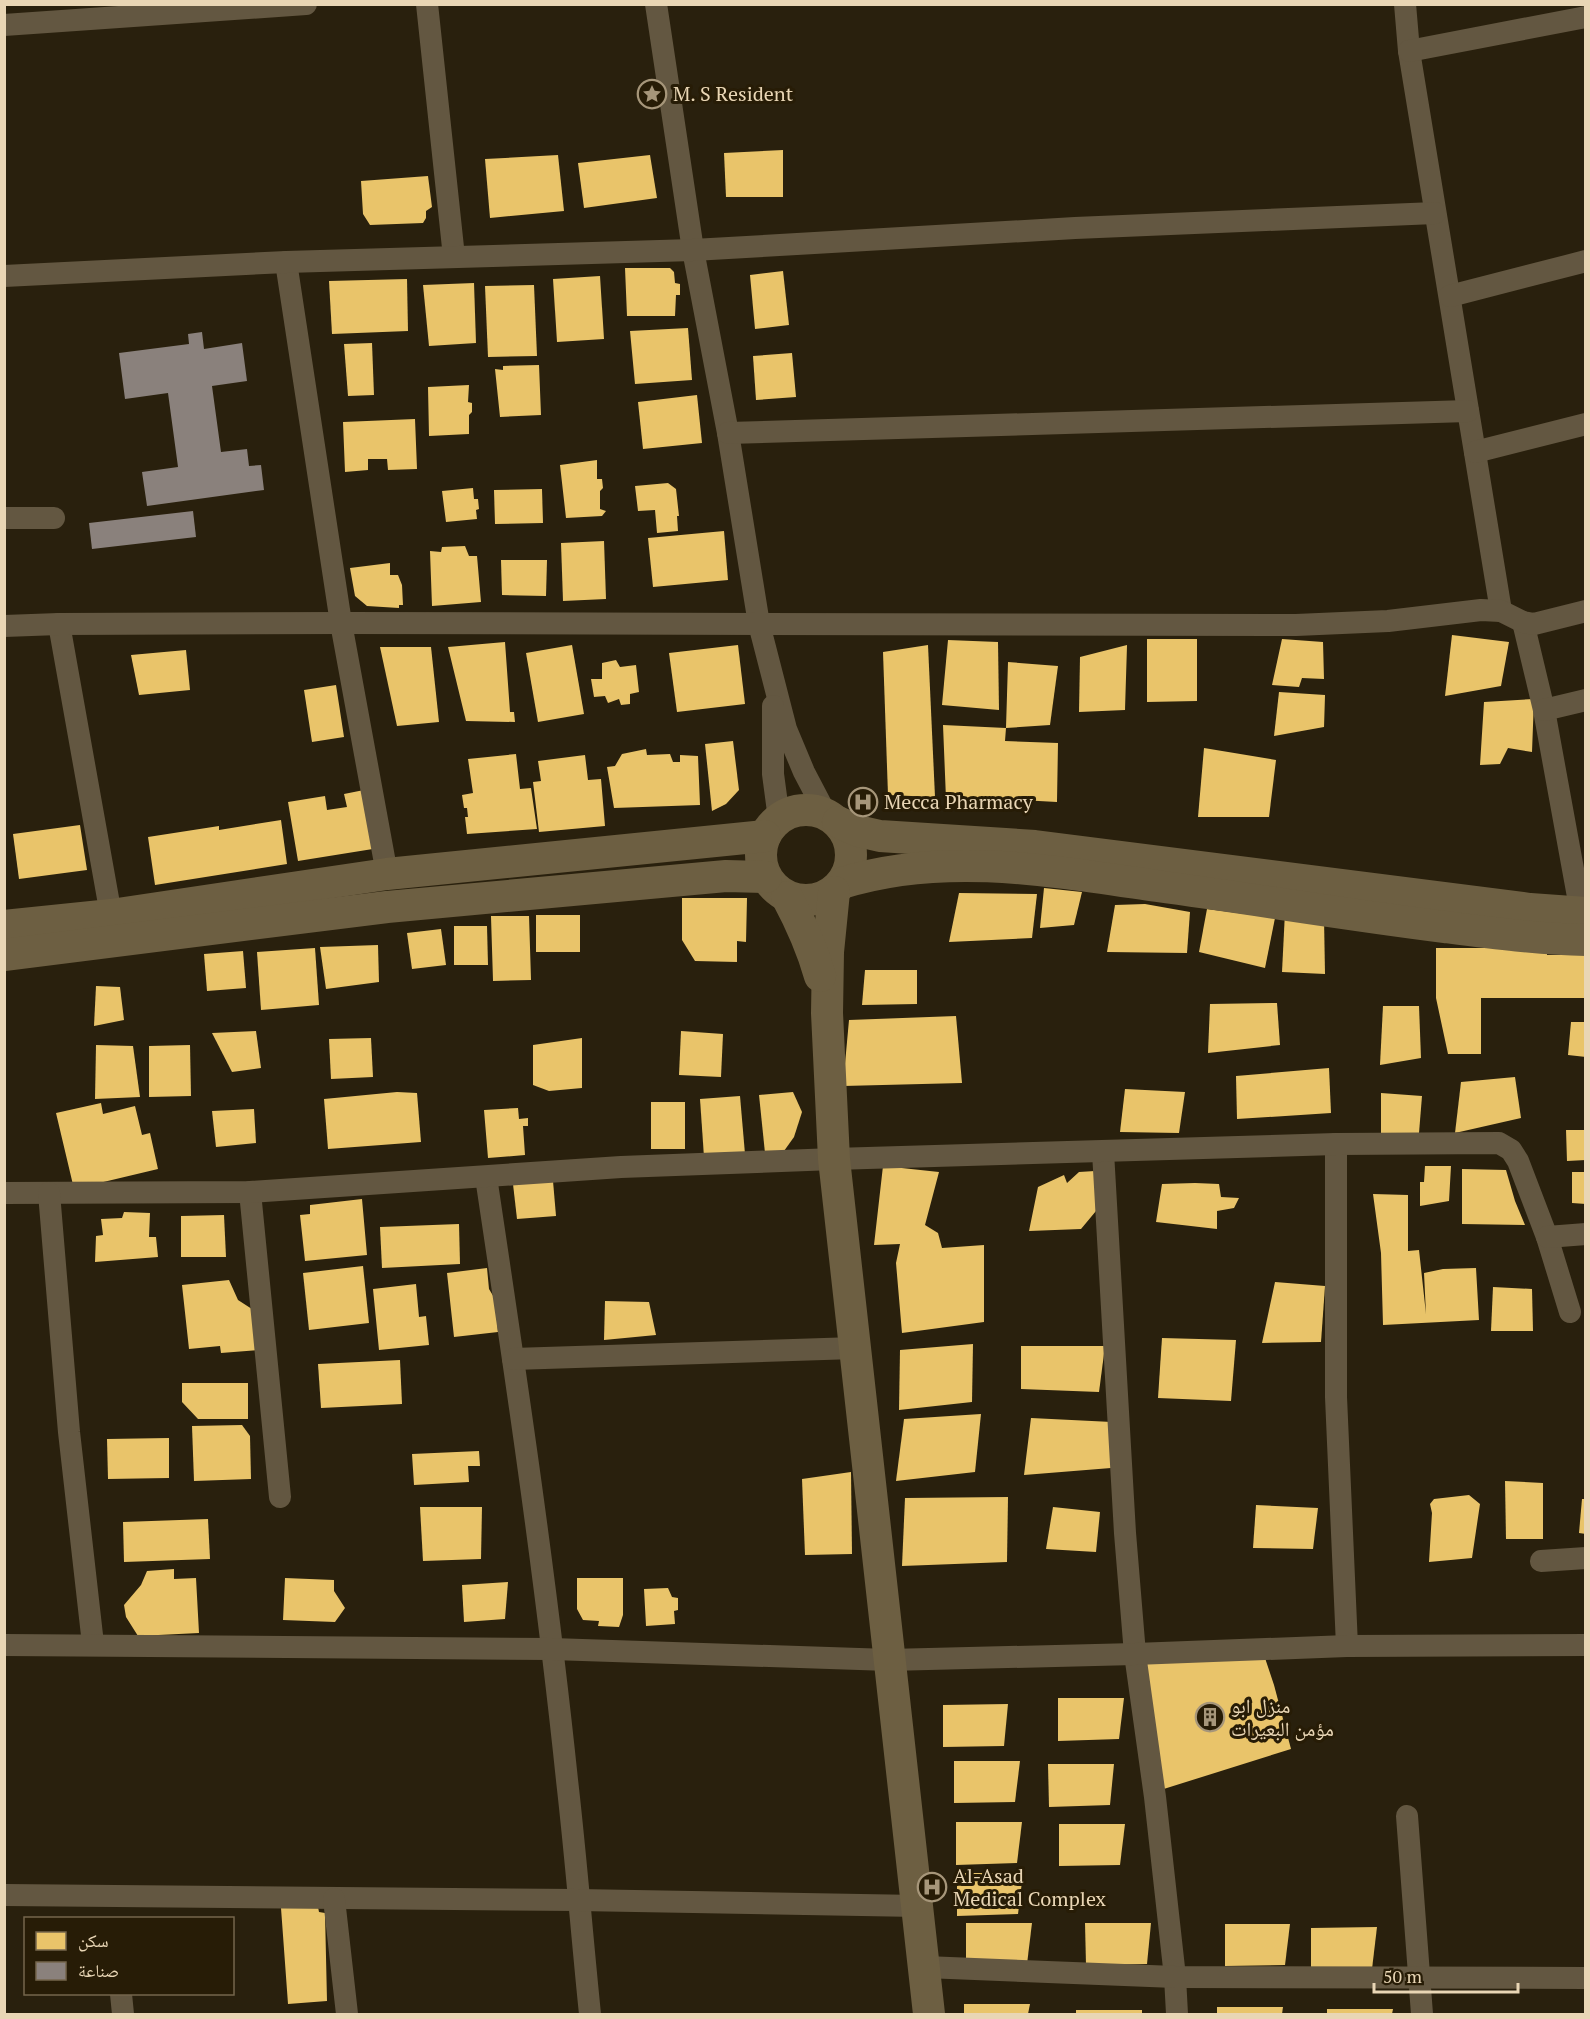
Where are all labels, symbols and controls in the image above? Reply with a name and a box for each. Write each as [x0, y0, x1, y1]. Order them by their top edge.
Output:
place icon: M. S Resident [636, 78, 668, 110]
place label: M. S Resident [673, 80, 794, 107]
hospital icon: Mecca Pharmacy [847, 786, 879, 818]
place label: Mecca Pharmacy [884, 788, 1034, 815]
place label: منزل ابو مؤمن البعيرات [1231, 1692, 1334, 1742]
building icon: منزل ابو مؤمن البعيرات [1194, 1701, 1226, 1733]
place label: Al-Asad Medical Complex [953, 1862, 1107, 1912]
hospital icon: Al-Asad Medical Complex [916, 1871, 948, 1903]
legend [24, 1917, 234, 1995]
text: سكن [78, 1928, 109, 1952]
scale bar [1374, 1956, 1518, 1994]
text: صناعة [78, 1958, 119, 1982]
text: 50 m [1383, 1964, 1423, 1988]

